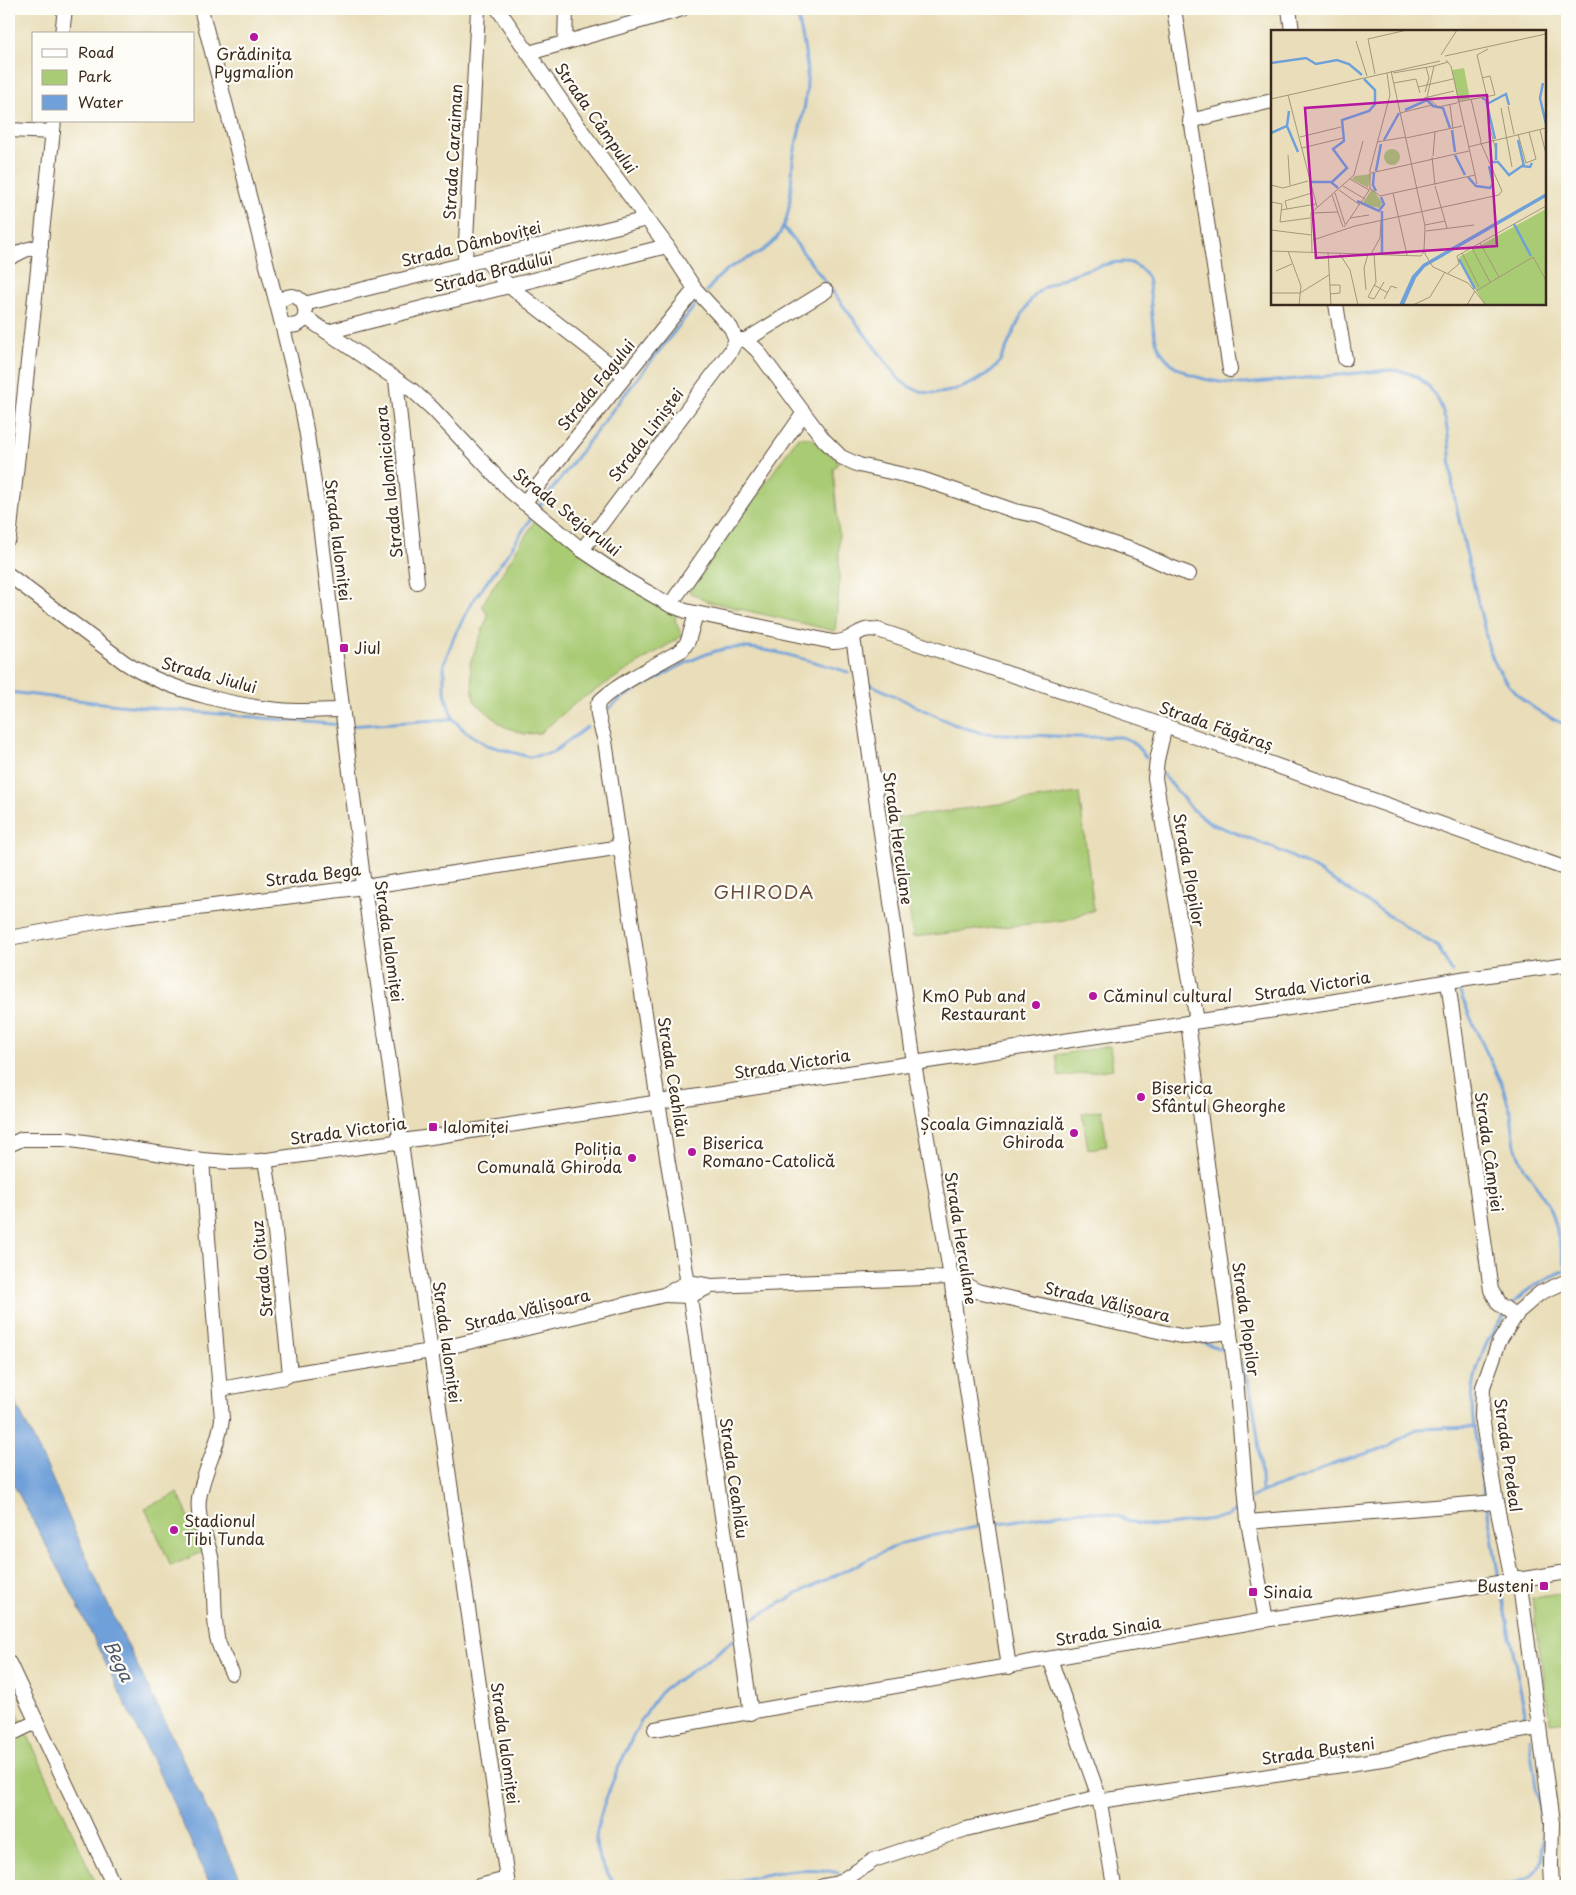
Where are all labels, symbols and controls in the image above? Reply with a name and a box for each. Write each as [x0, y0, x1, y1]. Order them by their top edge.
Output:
inset map [1271, 30, 1546, 305]
marker: Grădinița Pygmalion [248, 31, 260, 43]
legend [32, 32, 195, 122]
text: Road [78, 40, 114, 63]
place label: Grădinița Pygmalion [214, 41, 294, 83]
street label: Strada Câmpului [550, 57, 644, 178]
text: Park [78, 64, 112, 87]
street label: Strada Caraiman [436, 83, 468, 221]
text: Water [78, 90, 123, 113]
street label: Strada Dâmboviței [398, 214, 543, 272]
street label: Strada Bradului [431, 245, 555, 297]
street label: Strada Fagului [551, 333, 640, 435]
street label: Strada Liniștei [602, 382, 689, 486]
street label: Strada Ialomicioara [368, 405, 408, 559]
street label: Strada Stejarului [508, 461, 627, 561]
street label: Strada Ialomiței [320, 477, 358, 602]
place label: Jiul [354, 635, 381, 659]
marker: Jiul [338, 642, 350, 654]
street label: Strada Jiului [159, 650, 260, 698]
street label: Strada Făgăraș [1156, 694, 1276, 756]
street label: Strada Herculane [878, 770, 920, 906]
street label: Strada Plopilor [1168, 811, 1212, 929]
street label: Strada Bega [264, 856, 362, 892]
district label: GHIRODA [713, 877, 815, 905]
street label: Strada Ialomiței [370, 878, 410, 1003]
street label: Strada Victoria [1252, 964, 1372, 1006]
place label: Km0 Pub and Restaurant [922, 983, 1026, 1025]
place label: Căminul cultural [1103, 983, 1232, 1007]
marker: Căminul cultural [1087, 990, 1099, 1002]
marker: Km0 Pub and Restaurant [1030, 999, 1042, 1011]
street label: Strada Ceahlău [653, 1015, 695, 1139]
street label: Strada Victoria [732, 1042, 852, 1084]
place label: Biserica Sfântul Gheorghe [1151, 1075, 1286, 1117]
street label: Strada Câmpiei [1470, 1090, 1510, 1214]
marker: Biserica Sfântul Gheorghe [1135, 1091, 1147, 1103]
street label: Strada Victoria [288, 1110, 408, 1150]
place label: Școala Gimnazială Ghiroda [920, 1111, 1064, 1153]
place label: Ialomiței [443, 1114, 509, 1138]
marker: Ialomiței [427, 1121, 439, 1133]
marker: Școala Gimnazială Ghiroda [1068, 1127, 1080, 1139]
place label: Biserica Romano-Catolică [702, 1130, 835, 1172]
place label: Poliția Comunală Ghiroda [477, 1136, 622, 1178]
marker: Biserica Romano-Catolică [686, 1146, 698, 1158]
marker: Poliția Comunală Ghiroda [626, 1152, 638, 1164]
street label: Strada Herculane [940, 1170, 984, 1306]
street label: Strada Oituz [244, 1219, 278, 1319]
street label: Strada Plopilor [1227, 1260, 1267, 1378]
street label: Strada Vălișoara [1042, 1275, 1173, 1327]
street label: Strada Ialomiței [428, 1279, 468, 1404]
street label: Strada Vălișoara [461, 1282, 592, 1336]
street label: Strada Predeal [1489, 1396, 1529, 1513]
street label: Strada Ceahlău [715, 1416, 755, 1540]
place label: Stadionul Tibi Tunda [184, 1508, 265, 1550]
marker: Stadionul Tibi Tunda [168, 1524, 180, 1536]
place label: Bușteni [1477, 1573, 1534, 1597]
place label: Sinaia [1263, 1579, 1313, 1603]
marker: Bușteni [1538, 1580, 1550, 1592]
marker: Sinaia [1247, 1586, 1259, 1598]
street label: Strada Sinaia [1053, 1609, 1163, 1651]
water label: Bega [98, 1635, 141, 1686]
street label: Strada Ialomiței [486, 1680, 526, 1805]
street label: Strada Bușteni [1260, 1730, 1376, 1770]

